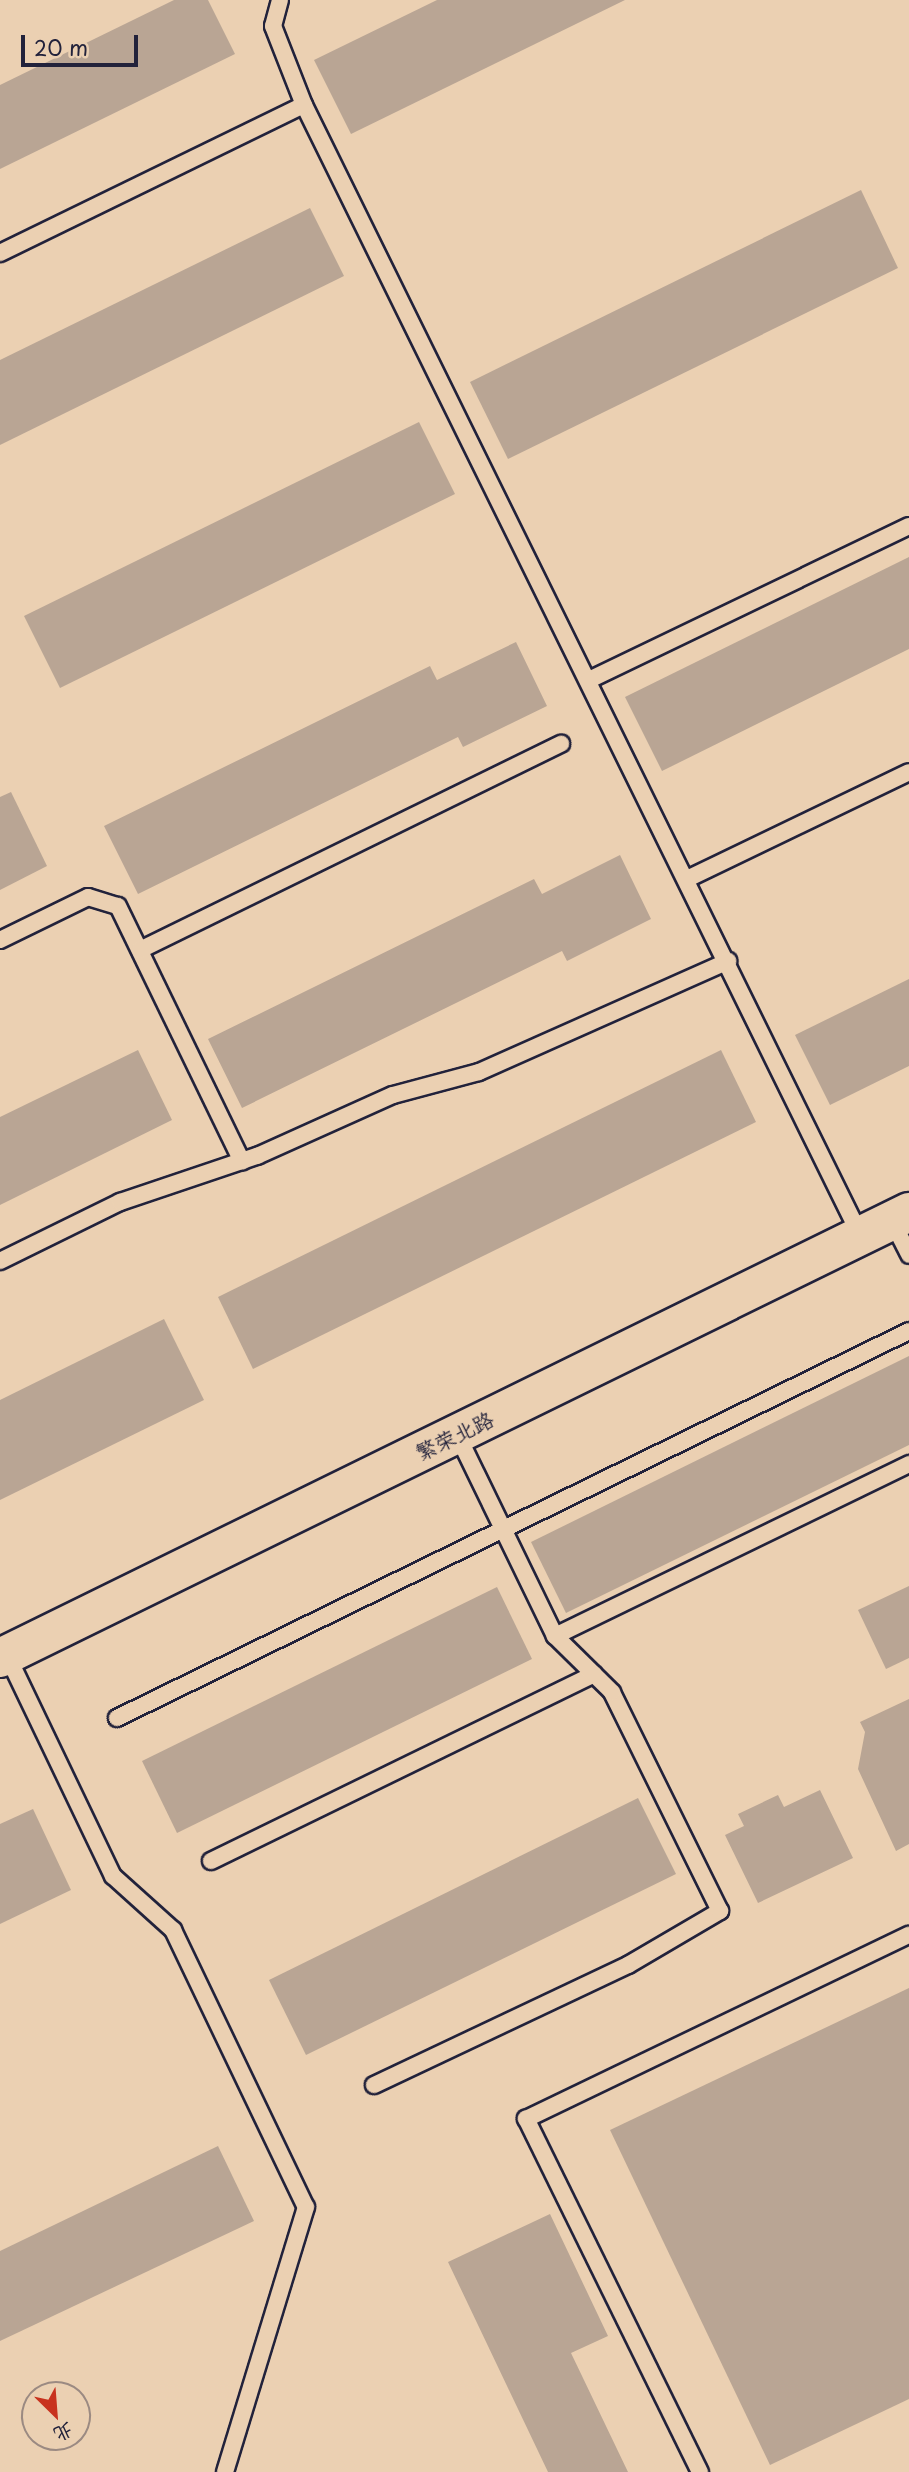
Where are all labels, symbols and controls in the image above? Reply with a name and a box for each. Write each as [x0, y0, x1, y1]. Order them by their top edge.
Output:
scale bar [24, 21, 142, 65]
text: 20 m [34, 31, 88, 63]
street label: 繁荣北路 [411, 1405, 497, 1465]
north arrow [21, 2381, 91, 2451]
text: 北 [50, 2417, 79, 2450]

